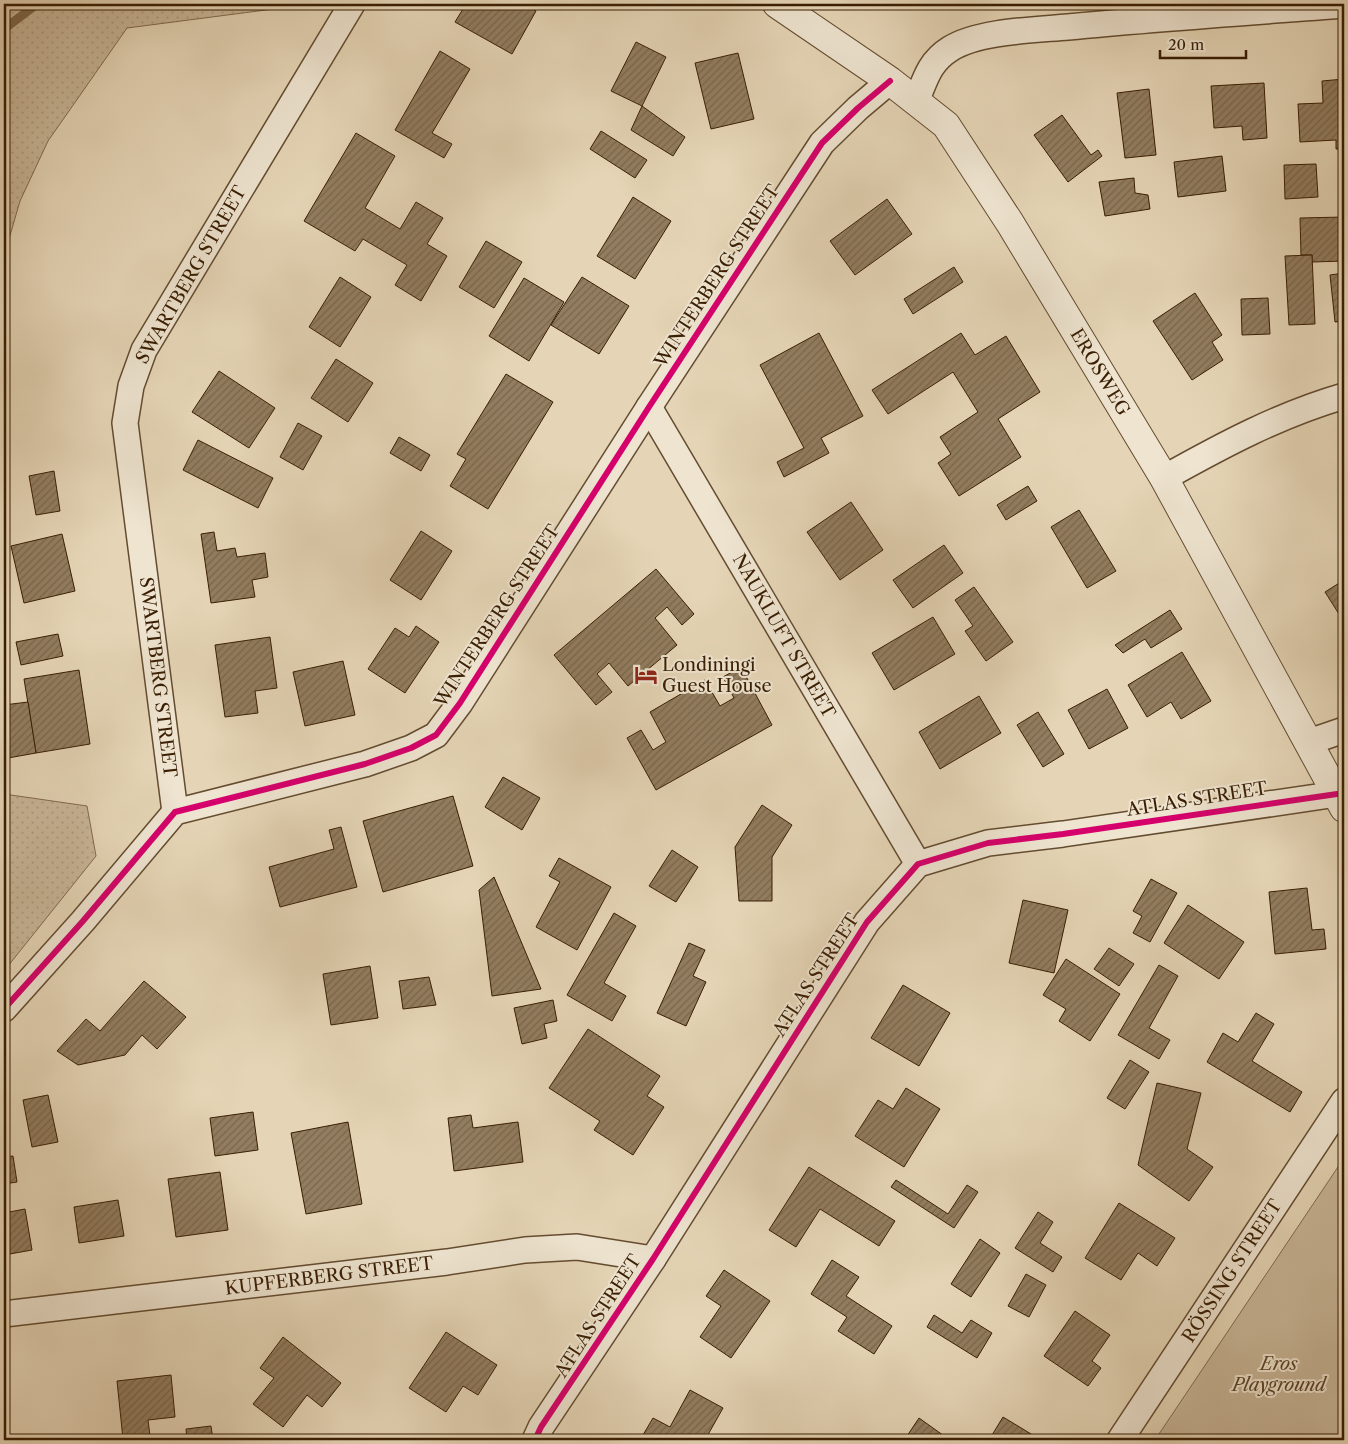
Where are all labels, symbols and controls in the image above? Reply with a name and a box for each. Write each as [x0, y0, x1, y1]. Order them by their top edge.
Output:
scale bar [1160, 28, 1247, 60]
text: 20 m [1168, 35, 1204, 54]
street label: WINTERBERG STREET [649, 180, 785, 372]
street label: SWARTBERG STREET [131, 182, 251, 368]
street label: EROSWEG [1065, 324, 1135, 420]
street label: WINTERBERG STREET [429, 520, 565, 712]
street label: NAUKLUFT STREET [728, 550, 840, 722]
street label: SWARTBERG STREET [135, 576, 181, 779]
place label: Londiningi Guest House [662, 654, 772, 697]
hotel icon: Londiningi Guest House [633, 662, 659, 688]
street label: ATLAS STREET [1124, 777, 1269, 821]
street label: ATLAS STREET [768, 909, 864, 1041]
street label: RÖSSING STREET [1177, 1194, 1287, 1347]
street label: ATLAS STREET [550, 1250, 646, 1382]
street label: KUPFERBERG STREET [224, 1252, 435, 1300]
park label: Eros Playground [1230, 1353, 1328, 1396]

